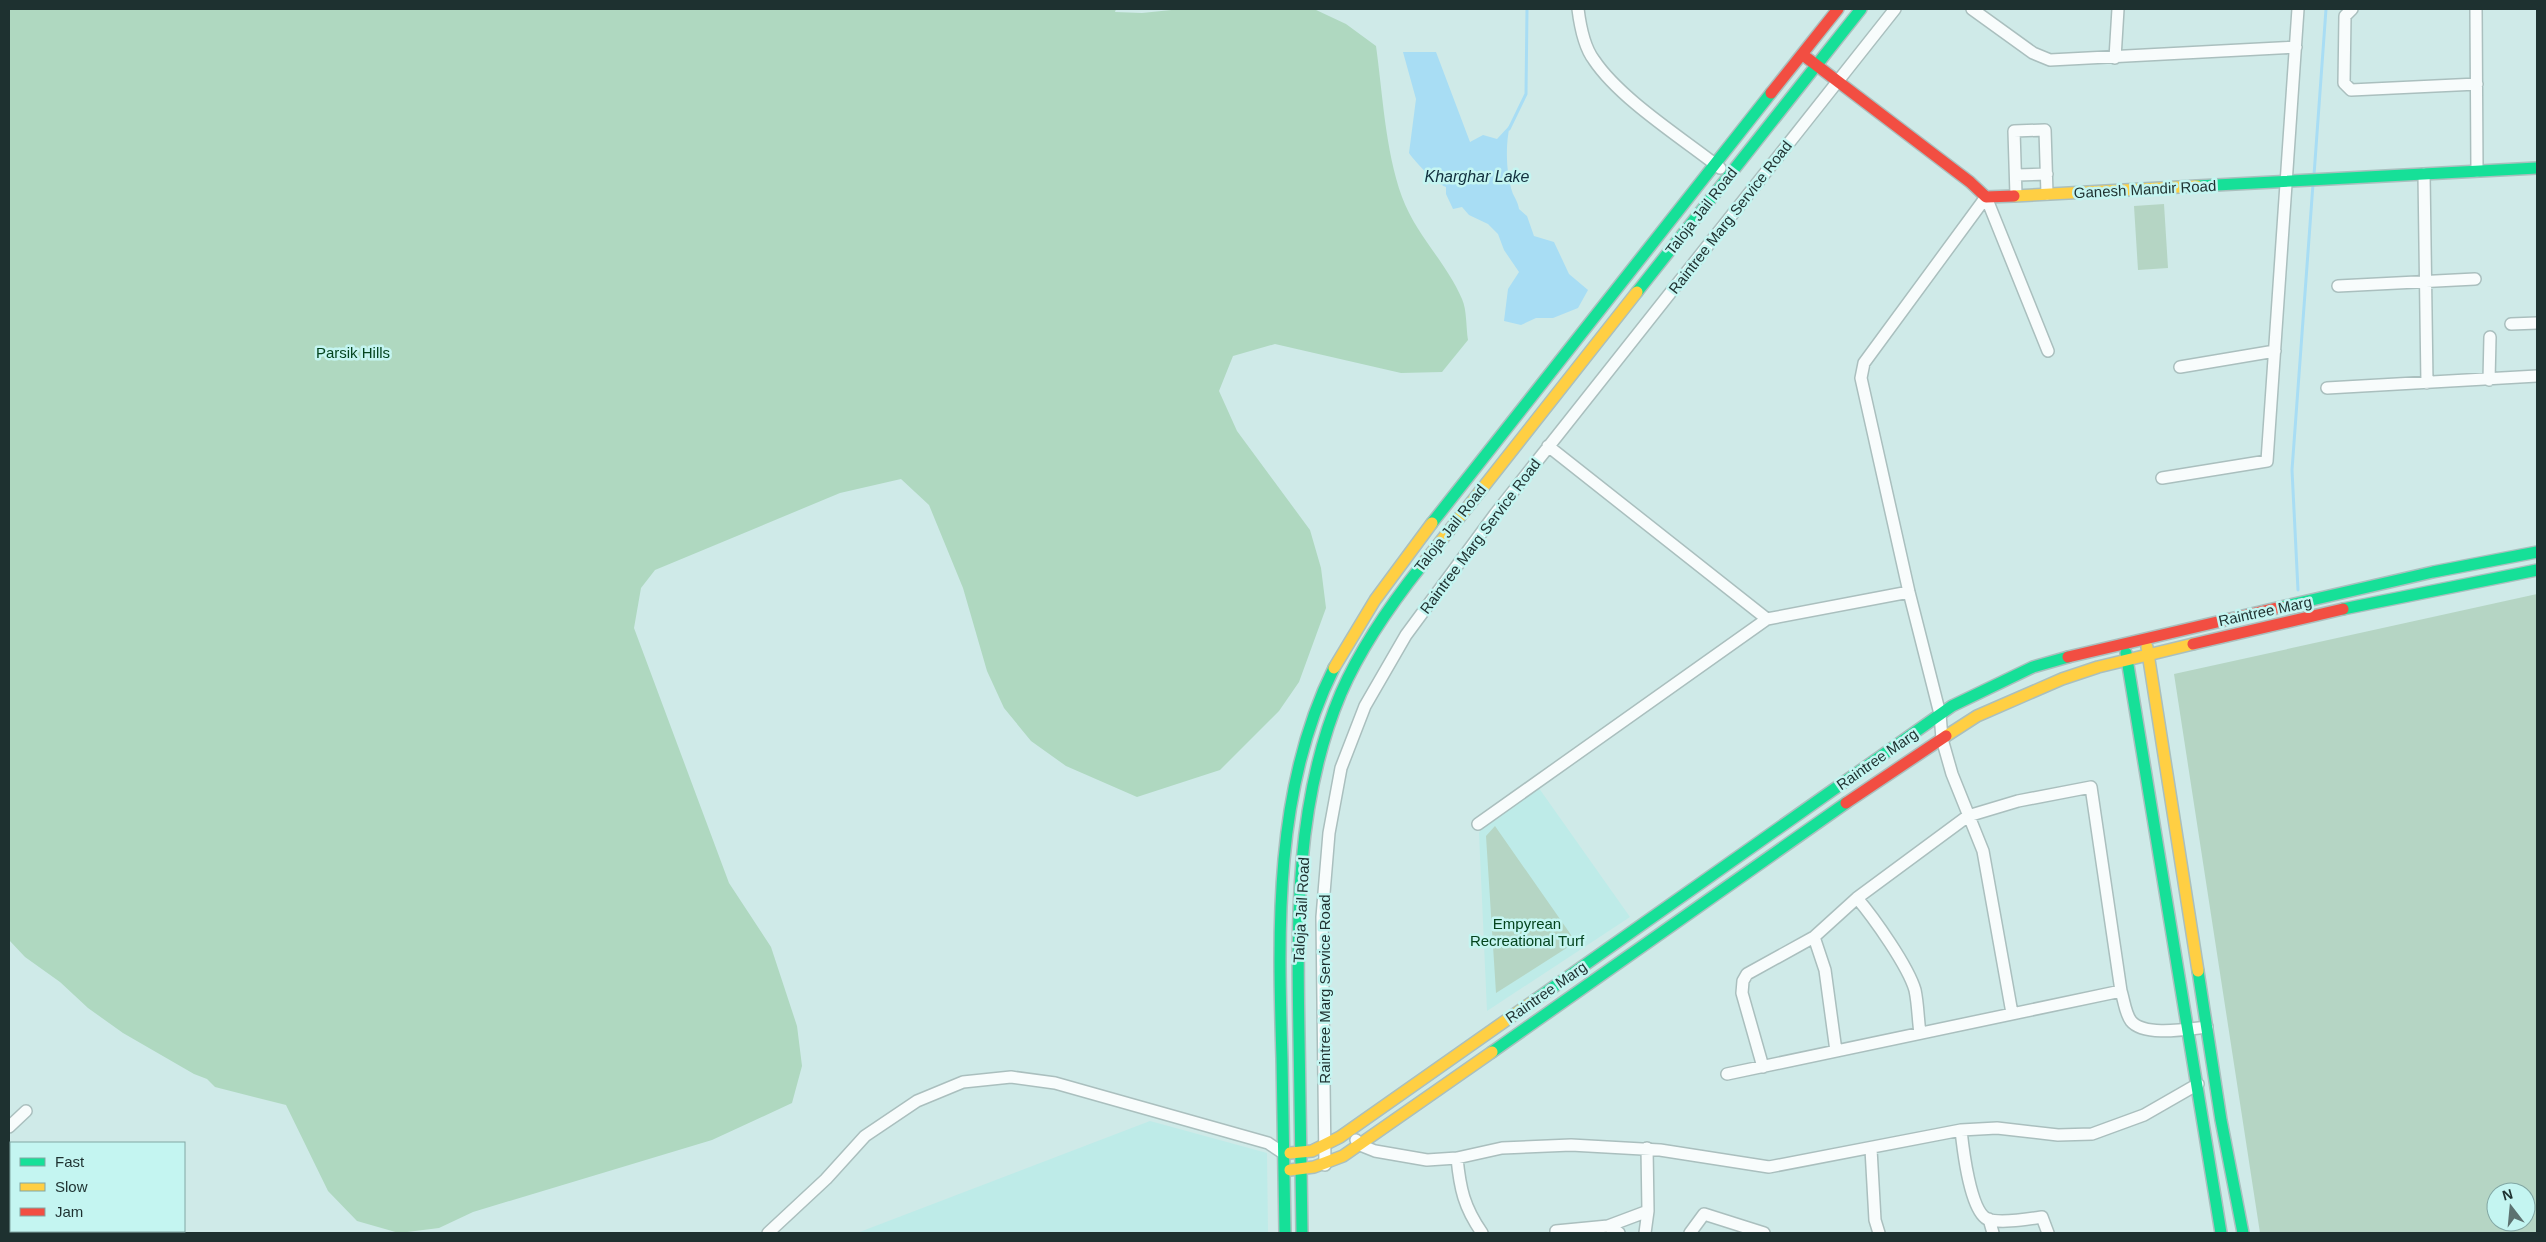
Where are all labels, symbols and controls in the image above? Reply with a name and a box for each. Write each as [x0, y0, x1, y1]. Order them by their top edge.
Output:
street label: Raintree Marg Service Road [1665, 137, 1795, 297]
street label: Taloja Jail Road [1662, 164, 1740, 258]
water label: Kharghar Lake [1425, 168, 1530, 185]
street label: Ganesh Mandir Road [2073, 177, 2217, 201]
park label: Parsik Hills [316, 344, 390, 361]
street label: Raintree Marg Service Road [1416, 455, 1544, 617]
street label: Taloja Jail Road [1411, 481, 1489, 575]
street label: Raintree Marg [2217, 593, 2313, 629]
street label: Raintree Marg [1833, 725, 1921, 793]
street label: Taloja Jail Road [1290, 857, 1312, 963]
street label: Raintree Marg Service Road [1316, 894, 1333, 1084]
park label: Empyrean Recreational Turf [1470, 915, 1585, 949]
street label: Raintree Marg [1502, 958, 1590, 1026]
legend [10, 1142, 185, 1232]
text: Fast [55, 1153, 85, 1170]
text: Slow [55, 1178, 88, 1195]
north arrow [2486, 1182, 2536, 1232]
text: N [2500, 1185, 2514, 1204]
text: Jam [55, 1203, 83, 1220]

